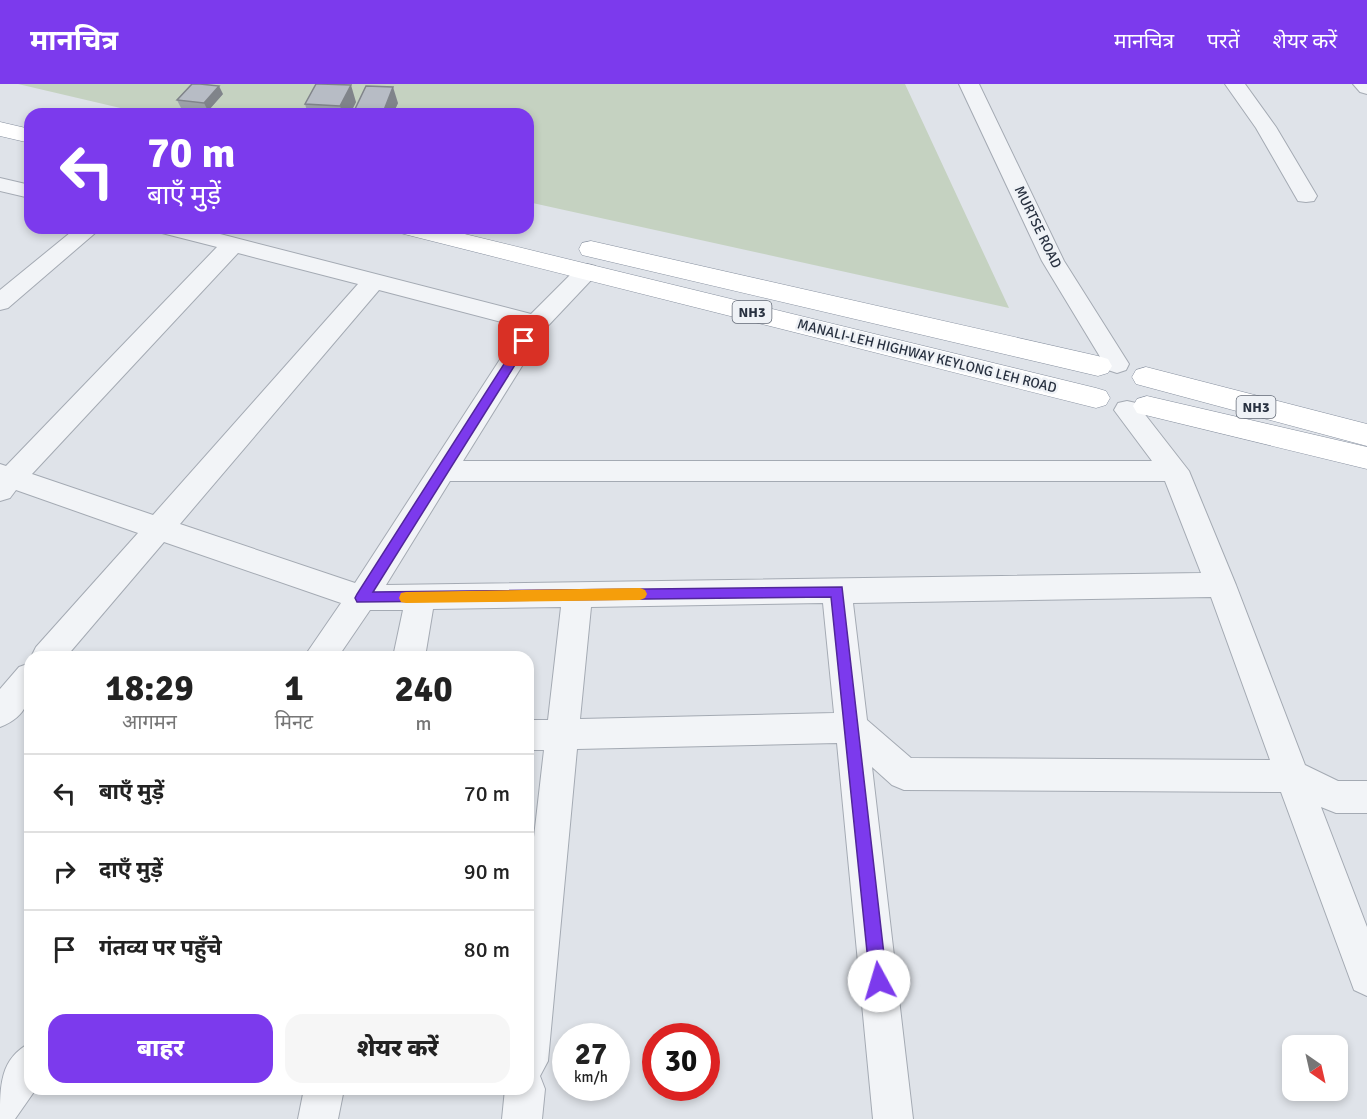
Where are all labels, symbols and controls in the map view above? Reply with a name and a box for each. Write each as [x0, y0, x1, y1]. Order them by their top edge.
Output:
text: मानचित्र [30, 24, 118, 58]
text: मानचित्र [1114, 28, 1174, 54]
text: परतें [1207, 28, 1240, 54]
text: शेयर करें [1273, 28, 1337, 54]
text: 70 m [147, 128, 236, 179]
icon: left [48, 132, 126, 210]
text: बाएँ मुड़ें [147, 179, 221, 212]
street label: MURTSE ROAD [1011, 183, 1065, 271]
road number: NH3 [732, 301, 771, 323]
pin [498, 315, 549, 366]
street label: MANALI-LEH HIGHWAY KEYLONG LEH ROAD [796, 315, 1058, 397]
icon: arrive [507, 324, 540, 357]
road number: NH3 [1236, 396, 1276, 418]
text: 18:29 [105, 666, 194, 711]
text: 1 [284, 666, 304, 711]
text: 240 [394, 667, 453, 712]
text: आगमन [122, 710, 177, 735]
text: मिनट [275, 710, 313, 735]
text: m [416, 711, 432, 736]
icon: left [48, 777, 81, 810]
text: बाएँ मुड़ें [99, 778, 164, 805]
text: 70 m [464, 780, 510, 807]
icon: right [48, 855, 81, 888]
text: दाएँ मुड़ें [99, 856, 163, 883]
text: 90 m [464, 858, 510, 885]
icon: arrive [48, 933, 81, 966]
text: गंतव्य पर पहुँचे [99, 934, 222, 961]
text: 80 m [464, 936, 510, 963]
position arrow [847, 949, 911, 1013]
button: बाहर [48, 1014, 273, 1083]
button: शेयर करें [285, 1014, 510, 1083]
speed limit sign: 30 [642, 1023, 720, 1101]
north arrow [1282, 1035, 1348, 1101]
map controls [1282, 1035, 1348, 1101]
text: 27 [575, 1036, 607, 1073]
text: km/h [574, 1068, 608, 1086]

